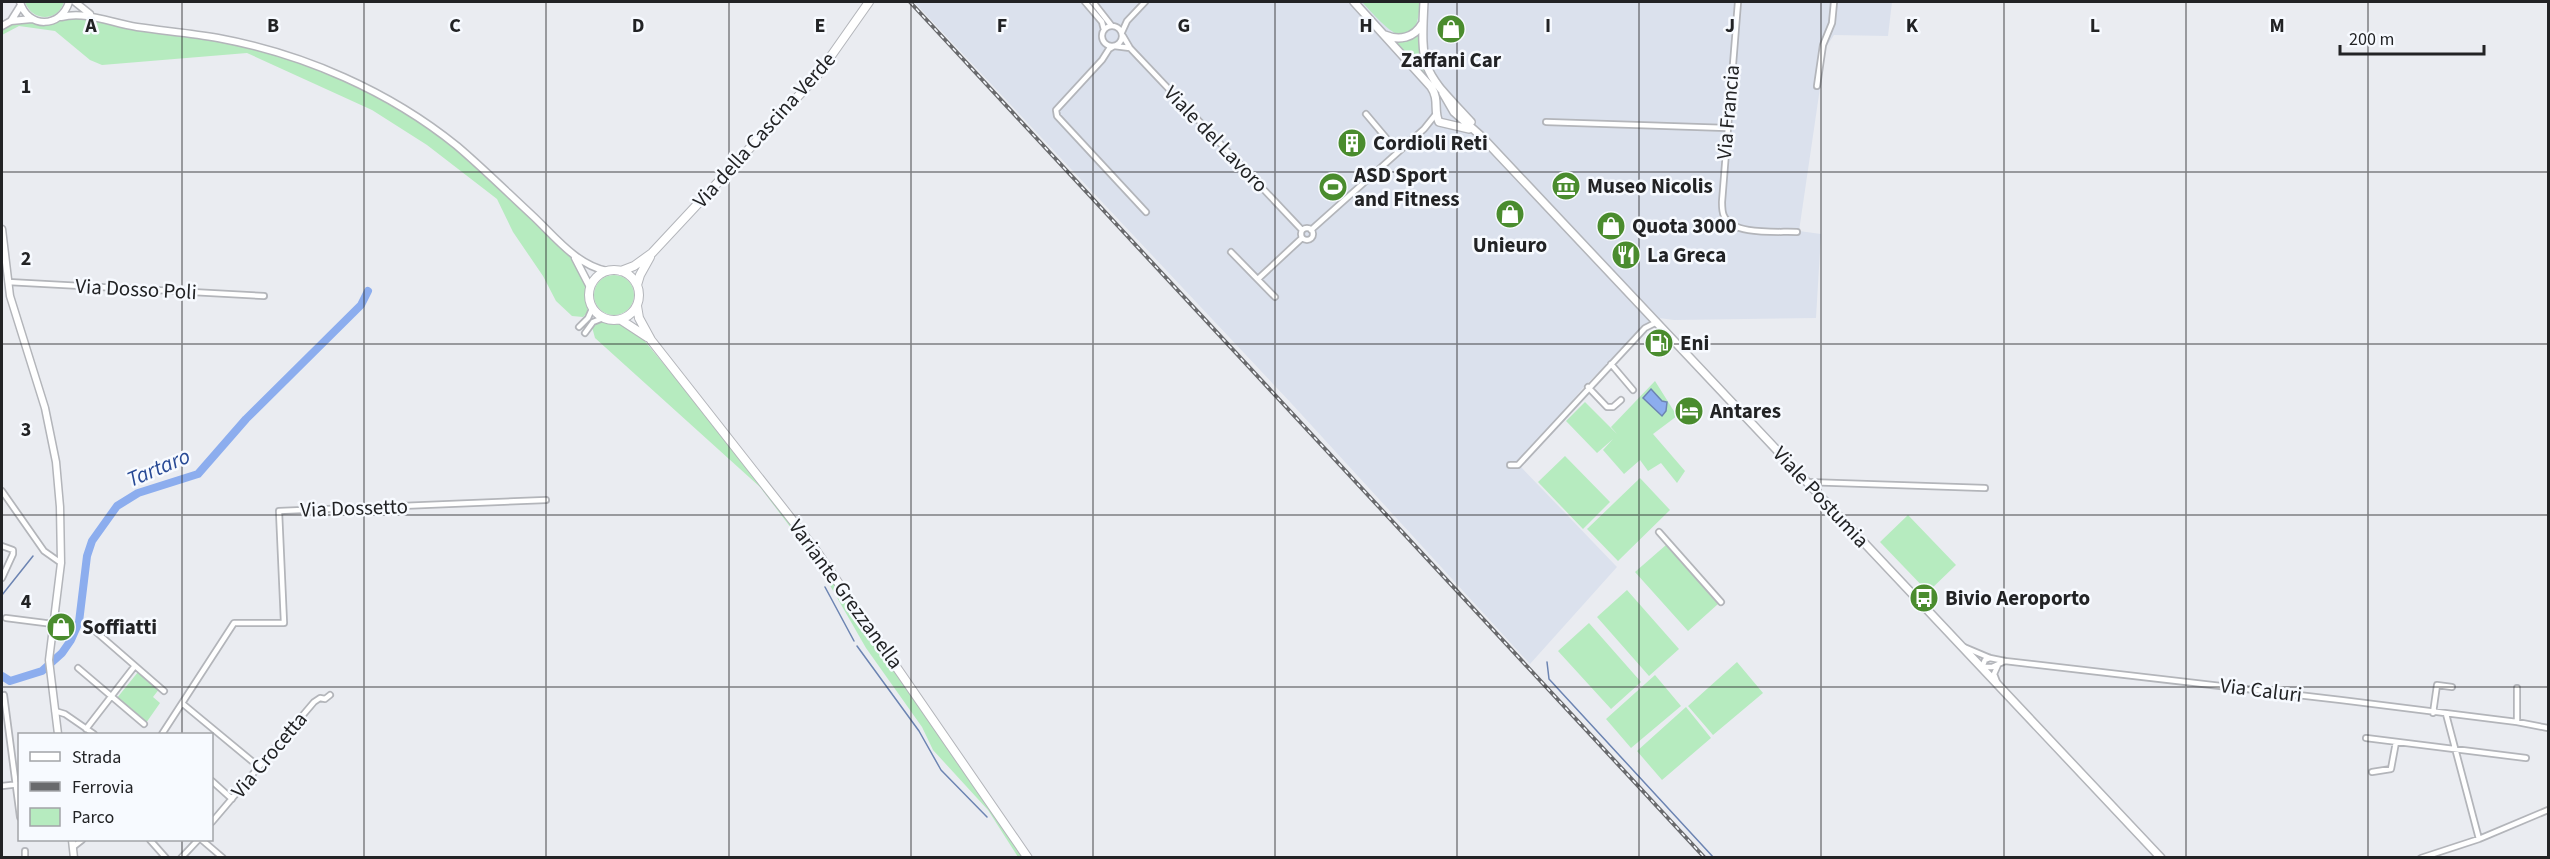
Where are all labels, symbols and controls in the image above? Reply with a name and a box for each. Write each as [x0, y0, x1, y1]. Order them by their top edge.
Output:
text: A [84, 12, 97, 40]
text: B [267, 12, 279, 40]
text: C [449, 12, 461, 40]
text: D [632, 12, 644, 40]
text: E [815, 12, 825, 40]
text: F [997, 12, 1007, 40]
text: G [1178, 12, 1190, 40]
text: H [1359, 12, 1373, 40]
text: I [1545, 12, 1551, 40]
text: J [1725, 12, 1735, 40]
text: K [1906, 12, 1919, 40]
text: L [2090, 12, 2100, 40]
text: M [2269, 12, 2285, 40]
shop icon: Zaffani Car [1435, 13, 1467, 45]
scale bar [2340, 18, 2484, 56]
text: 200 m [2349, 27, 2394, 52]
street label: Via della Cascina Verde [686, 45, 842, 215]
place label: Zaffani Car [1401, 45, 1502, 75]
street label: Via Francia [1709, 63, 1747, 161]
text: 1 [21, 73, 31, 101]
street label: Viale del Lavoro [1157, 79, 1275, 199]
building icon: Cordioli Reti [1336, 127, 1368, 159]
place label: Cordioli Reti [1373, 128, 1488, 158]
place label: ASD Sport and Fitness [1353, 160, 1460, 214]
museum icon: Museo Nicolis [1550, 170, 1582, 202]
sports icon: ASD Sport and Fitness [1317, 171, 1349, 203]
place label: Museo Nicolis [1587, 171, 1713, 201]
shop icon: Unieuro [1494, 198, 1526, 230]
shop icon: Quota 3000 [1595, 210, 1627, 242]
place label: Quota 3000 [1632, 211, 1737, 241]
place label: Unieuro [1473, 230, 1547, 260]
restaurant icon: La Greca [1610, 239, 1642, 271]
place label: La Greca [1647, 240, 1726, 270]
text: 2 [21, 245, 31, 273]
street label: Via Dosso Poli [75, 271, 197, 307]
fuel station icon: Eni [1643, 327, 1675, 359]
place label: Eni [1680, 328, 1709, 358]
hotel icon: Antares [1673, 395, 1705, 427]
place label: Antares [1709, 396, 1781, 426]
text: 3 [21, 416, 31, 444]
street label: Viale Postumia [1766, 439, 1876, 555]
water label: Tartaro [122, 440, 195, 496]
street label: Via Dossetto [300, 491, 408, 525]
street label: Variante Grezzanella [781, 513, 911, 675]
bus stop icon: Bivio Aeroporto [1908, 582, 1940, 614]
place label: Bivio Aeroporto [1945, 583, 2090, 613]
text: 4 [21, 588, 32, 616]
shop icon: Soffiatti [45, 611, 77, 643]
place label: Soffiatti [82, 612, 157, 642]
street label: Via Caluri [2218, 670, 2304, 710]
street label: Via Crocetta [224, 705, 314, 805]
legend [18, 733, 213, 841]
text: Strada [72, 745, 121, 770]
text: Ferrovia [72, 775, 133, 800]
text: Parco [72, 805, 114, 830]

